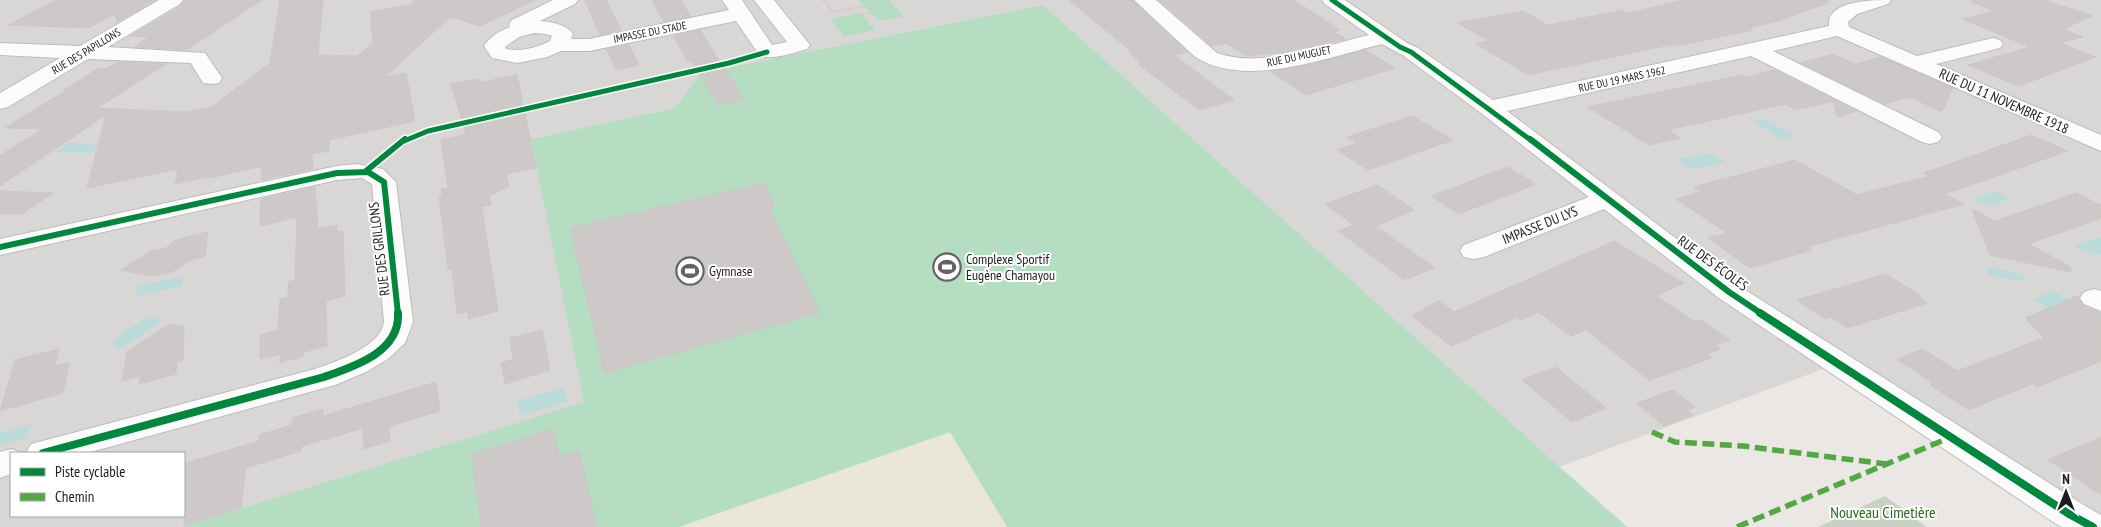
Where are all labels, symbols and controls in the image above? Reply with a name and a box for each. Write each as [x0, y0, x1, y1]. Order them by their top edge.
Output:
street label: IMPASSE DU STADE [612, 18, 688, 46]
street label: RUE DES PAPILLONS [49, 25, 123, 77]
street label: RUE DU MUGUET [1266, 42, 1333, 70]
street label: RUE DU 19 MARS 1962 [1577, 63, 1667, 95]
street label: RUE DU 11 NOVEMBRE 1918 [1936, 64, 2072, 138]
street label: RUE DES GRILLONS [364, 201, 394, 297]
street label: IMPASSE DU LYS [1500, 202, 1580, 248]
street label: RUE DES ÉCOLES [1674, 231, 1752, 295]
place label: Complexe Sportif Eugène Chamayou [966, 250, 1055, 284]
sports icon: Complexe Sportif Eugène Chamayou [932, 252, 962, 282]
sports icon: Gymnase [675, 256, 705, 286]
place label: Gymnase [709, 262, 753, 280]
legend [10, 452, 185, 517]
text: Piste cyclable [55, 462, 125, 481]
north arrow [2041, 467, 2091, 517]
text: N [2062, 470, 2070, 488]
text: Chemin [55, 487, 94, 506]
park label: Nouveau Cimetière [1830, 502, 1936, 522]

